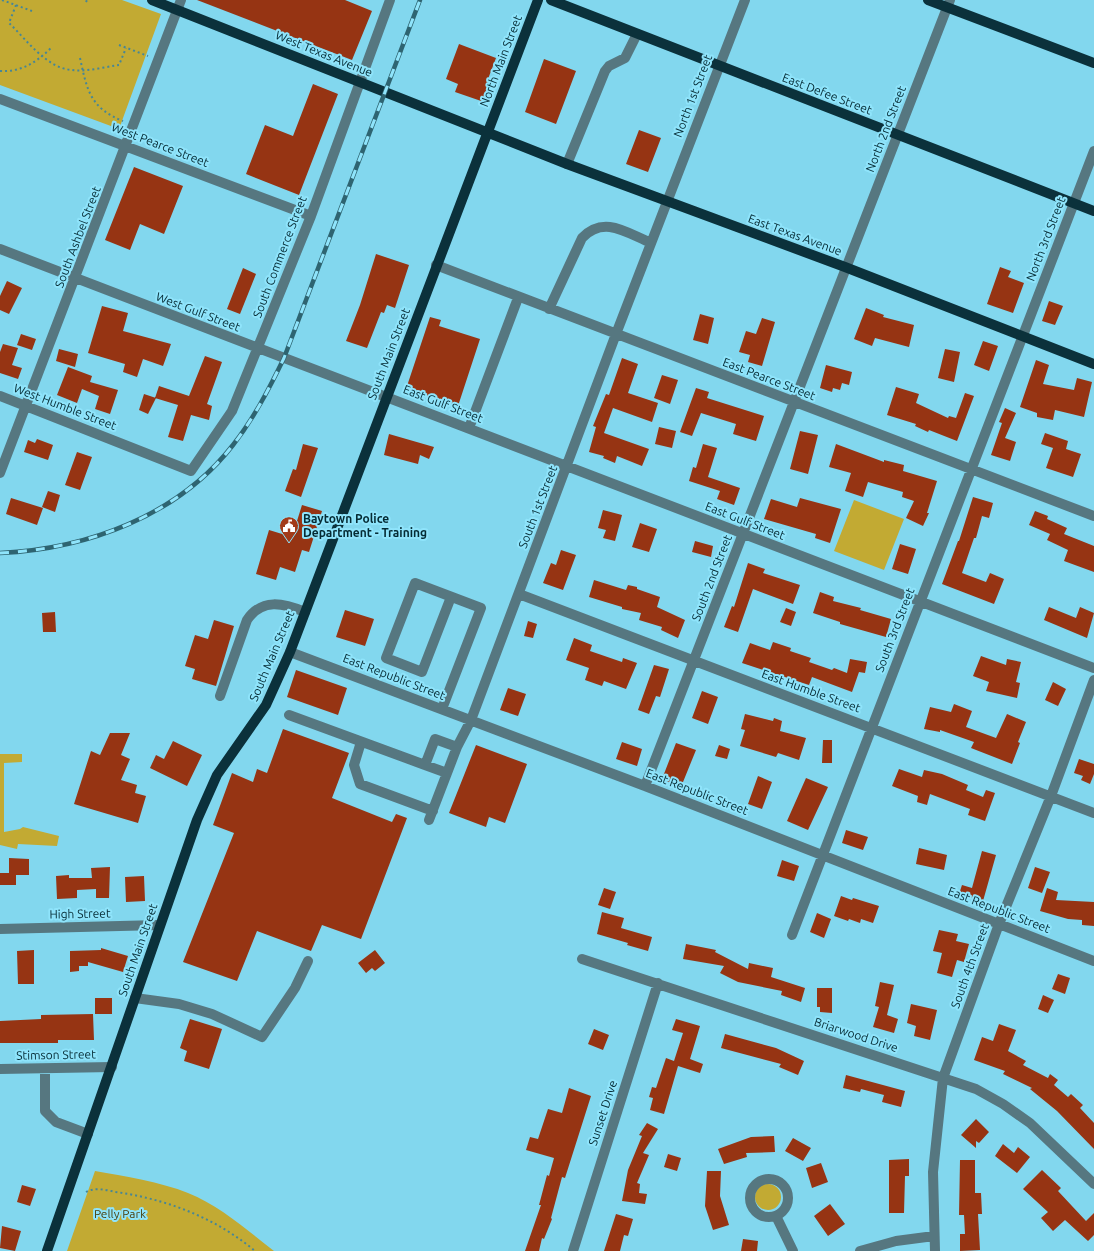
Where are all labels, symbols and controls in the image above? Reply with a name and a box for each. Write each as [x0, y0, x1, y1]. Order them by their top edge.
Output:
street label: North Main Street [477, 13, 524, 108]
street label: West Texas Avenue [274, 28, 375, 79]
street label: North 1st Street [671, 52, 714, 139]
street label: East Defee Street [781, 70, 874, 117]
street label: North 2nd Street [863, 84, 908, 174]
street label: West Pearce Street [110, 120, 211, 169]
street label: South Ashbel Street [52, 184, 103, 289]
street label: South Commerce Street [250, 194, 309, 319]
street label: North 3rd Street [1024, 195, 1068, 283]
street label: East Texas Avenue [746, 212, 844, 258]
street label: West Gulf Street [154, 290, 242, 334]
street label: South Main Street [365, 306, 412, 401]
street label: East Pearce Street [721, 355, 818, 402]
street label: West Humble Street [12, 381, 119, 432]
street label: East Gulf Street [401, 382, 485, 425]
street label: South 1st Street [516, 463, 559, 550]
street label: East Gulf Street [703, 499, 787, 542]
place label: Baytown Police Department - Training [303, 512, 427, 539]
public building icon: Baytown Police Department - Training [278, 515, 300, 543]
street label: South 2nd Street [689, 533, 734, 623]
street label: South 3rd Street [873, 586, 917, 674]
street label: South Main Street [247, 608, 297, 703]
street label: East Republic Street [341, 651, 447, 702]
street label: East Humble Street [760, 667, 863, 715]
street label: East Republic Street [644, 766, 750, 817]
street label: East Republic Street [946, 884, 1052, 935]
street label: South Main Street [116, 902, 160, 998]
street label: High Street [49, 906, 111, 921]
street label: South 4th Street [948, 921, 991, 1010]
street label: Briarwood Drive [813, 1015, 900, 1054]
street label: Stimson Street [16, 1047, 96, 1062]
street label: Sunset Drive [586, 1079, 619, 1147]
park label: Pelly Park [94, 1207, 146, 1220]

